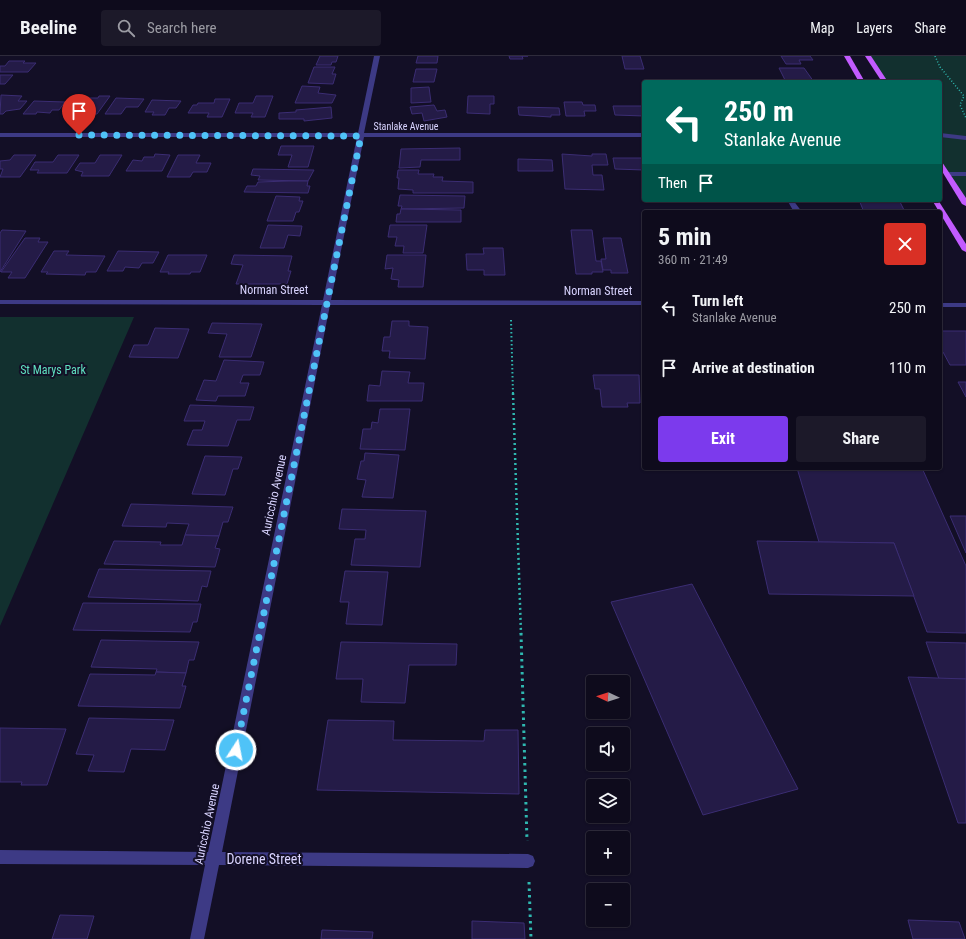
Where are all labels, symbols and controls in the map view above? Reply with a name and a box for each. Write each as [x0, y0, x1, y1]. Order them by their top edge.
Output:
search box [101, 10, 381, 46]
text: Beeline [20, 16, 77, 39]
icon: search [115, 17, 137, 39]
text: Search here [147, 19, 217, 37]
text: Map [810, 20, 834, 36]
text: Layers [856, 20, 893, 36]
text: Share [915, 20, 946, 36]
pin [62, 94, 96, 135]
text: 250 m [724, 95, 794, 128]
icon: left [658, 96, 710, 148]
icon: arrive [68, 100, 90, 122]
street label: Stanlake Avenue [373, 121, 439, 132]
text: Stanlake Avenue [724, 129, 841, 150]
icon: arrive [695, 172, 717, 194]
text: Then [658, 174, 687, 192]
text: 5 min [658, 223, 711, 251]
button: close [884, 223, 926, 265]
text: 360 m · 21:49 [658, 252, 728, 267]
street label: Norman Street [240, 283, 309, 297]
street label: Norman Street [564, 284, 633, 298]
text: Turn left [692, 292, 743, 310]
icon: left [658, 297, 680, 319]
text: 250 m [889, 299, 926, 317]
text: Stanlake Avenue [692, 310, 777, 325]
icon: arrive [658, 357, 680, 379]
text: Arrive at destination [692, 359, 815, 377]
text: 110 m [889, 359, 926, 377]
park label: St Marys Park [20, 363, 86, 377]
button: Exit [658, 416, 788, 462]
button: Share [796, 416, 926, 462]
street label: Auricchio Avenue [259, 453, 289, 537]
north arrow [586, 675, 630, 719]
map controls [586, 675, 630, 927]
button: sound [586, 727, 630, 771]
position arrow [215, 729, 257, 771]
button: layers [586, 779, 630, 823]
street label: Auricchio Avenue [192, 782, 222, 866]
button: + [586, 831, 630, 875]
street label: Dorene Street [226, 851, 302, 867]
button: − [586, 883, 630, 927]

